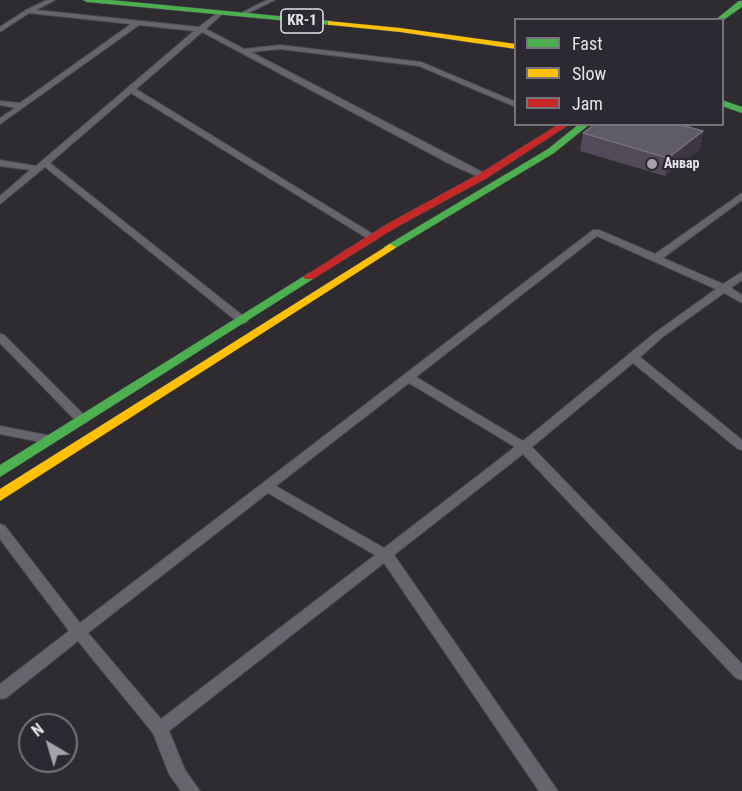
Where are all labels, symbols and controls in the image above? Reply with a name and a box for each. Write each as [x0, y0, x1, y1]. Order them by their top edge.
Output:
road number: KR-1 [281, 9, 323, 33]
legend [514, 18, 724, 126]
text: Fast [572, 33, 603, 54]
text: Slow [572, 63, 606, 84]
text: Jam [572, 93, 603, 114]
place label: Анвар [664, 156, 700, 172]
marker: Анвар [645, 157, 659, 171]
north arrow [18, 713, 78, 773]
text: N [28, 720, 48, 741]

